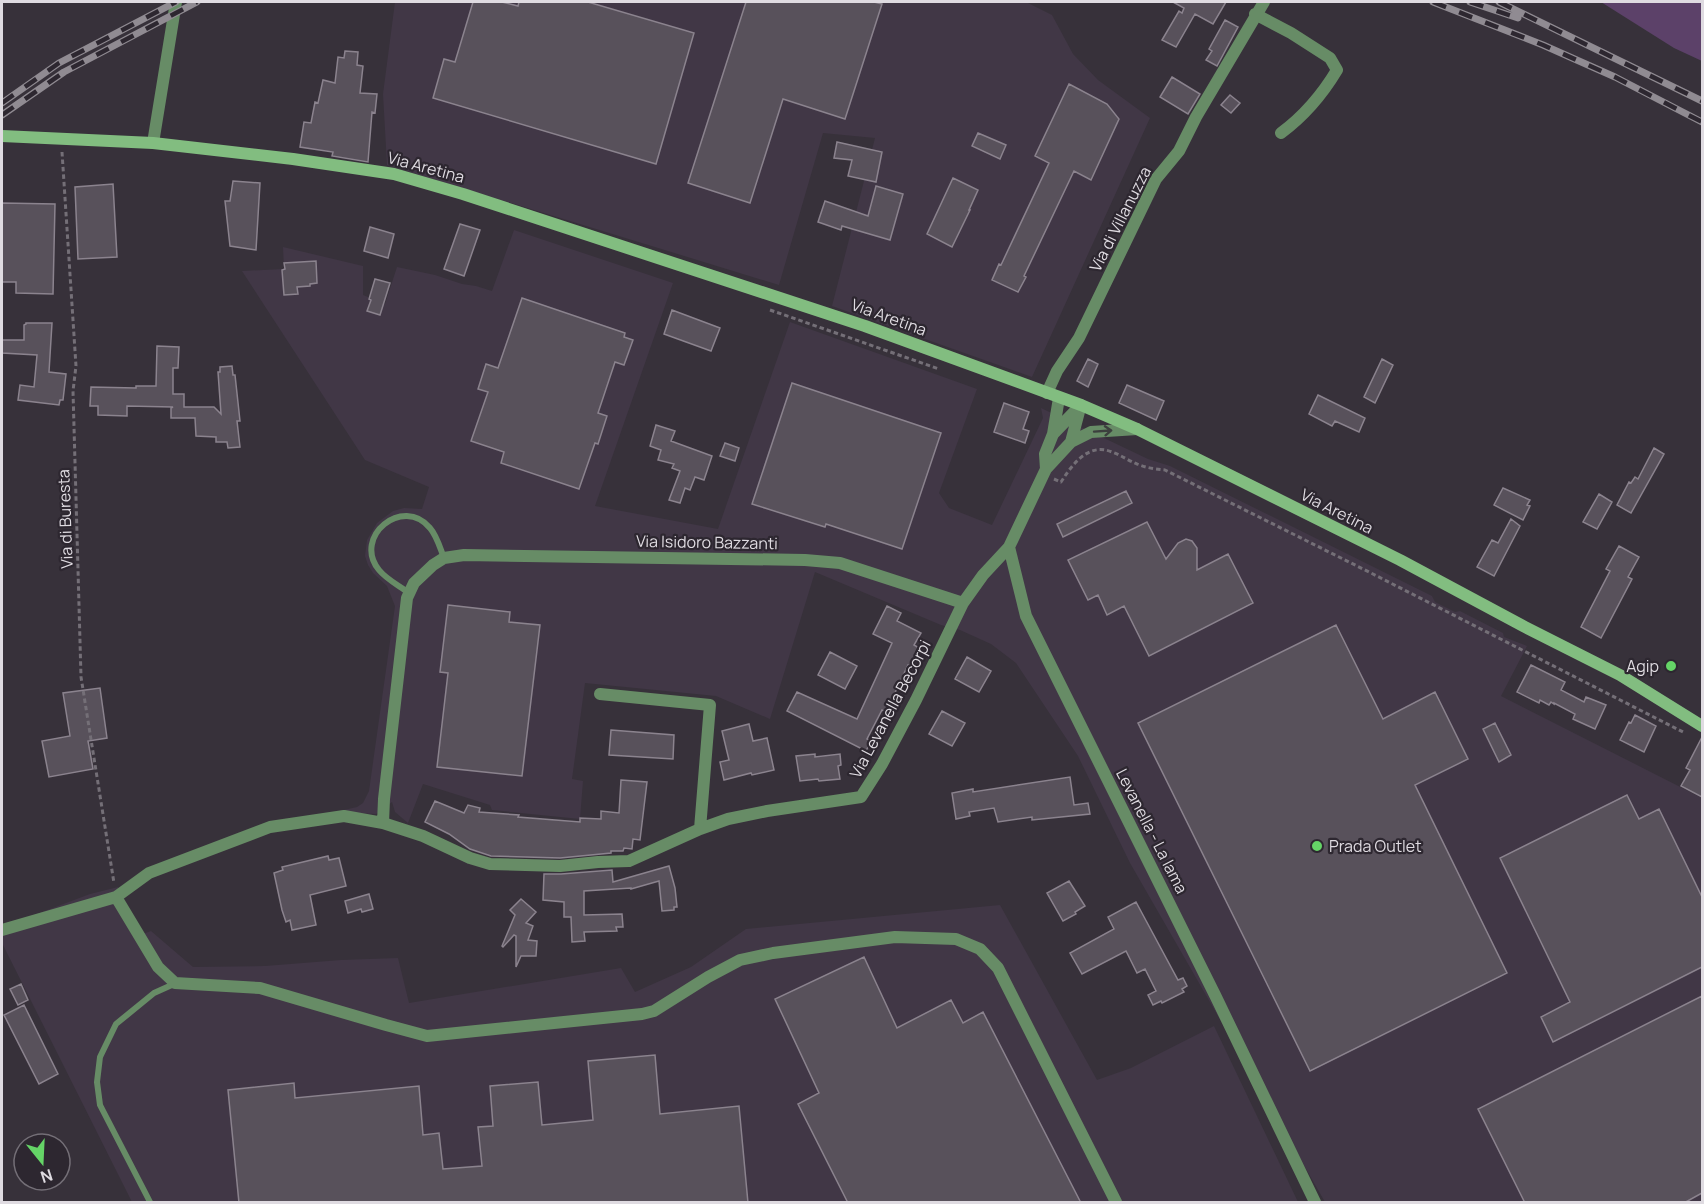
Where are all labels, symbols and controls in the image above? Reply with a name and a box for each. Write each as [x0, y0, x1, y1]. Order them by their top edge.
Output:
street label: Via Aretina [385, 146, 467, 188]
street label: Via di Villanuzza [1084, 163, 1156, 275]
street label: Via Aretina [848, 293, 930, 341]
one-way arrow [1092, 426, 1112, 437]
street label: Via di Buresta [52, 469, 78, 569]
street label: Via Aretina [1297, 483, 1377, 539]
street label: Via Isidoro Bazzanti [636, 530, 778, 554]
street label: Via Levanella Becorpi [844, 636, 936, 782]
place label: Agip [1626, 655, 1659, 677]
marker: Agip [1664, 659, 1678, 673]
street label: Levanella - La lama [1111, 765, 1193, 897]
place label: Prada Outlet [1329, 835, 1422, 857]
marker: Prada Outlet [1310, 839, 1324, 853]
north arrow [12, 1132, 72, 1192]
text: N [38, 1164, 56, 1189]

